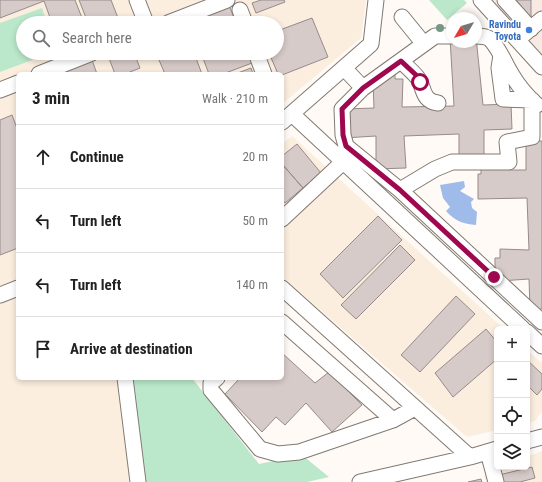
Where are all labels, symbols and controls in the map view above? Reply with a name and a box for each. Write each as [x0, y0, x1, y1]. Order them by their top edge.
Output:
north arrow [446, 12, 482, 48]
search box [16, 16, 284, 60]
place label: Ravindu Toyota [489, 19, 521, 42]
marker: Ravindu Toyota [524, 25, 534, 35]
icon: search [30, 27, 52, 49]
text: Search here [62, 29, 132, 47]
route start [411, 73, 429, 91]
text: 3 min [32, 88, 70, 108]
text: Walk · 210 m [202, 91, 268, 106]
icon: ahead [32, 146, 54, 168]
text: Continue [70, 148, 124, 166]
text: 20 m [242, 149, 268, 164]
icon: left [32, 210, 54, 232]
text: Turn left [70, 212, 121, 230]
text: 50 m [242, 213, 268, 228]
route end [485, 268, 503, 286]
icon: left [32, 274, 54, 296]
text: Turn left [70, 276, 121, 294]
text: 140 m [236, 277, 268, 292]
map controls [494, 326, 530, 470]
button: + [494, 326, 530, 362]
icon: arrive [32, 338, 54, 360]
text: Arrive at destination [70, 340, 193, 358]
button: − [494, 362, 530, 398]
button: locate [494, 398, 530, 434]
button: layers [494, 434, 530, 470]

